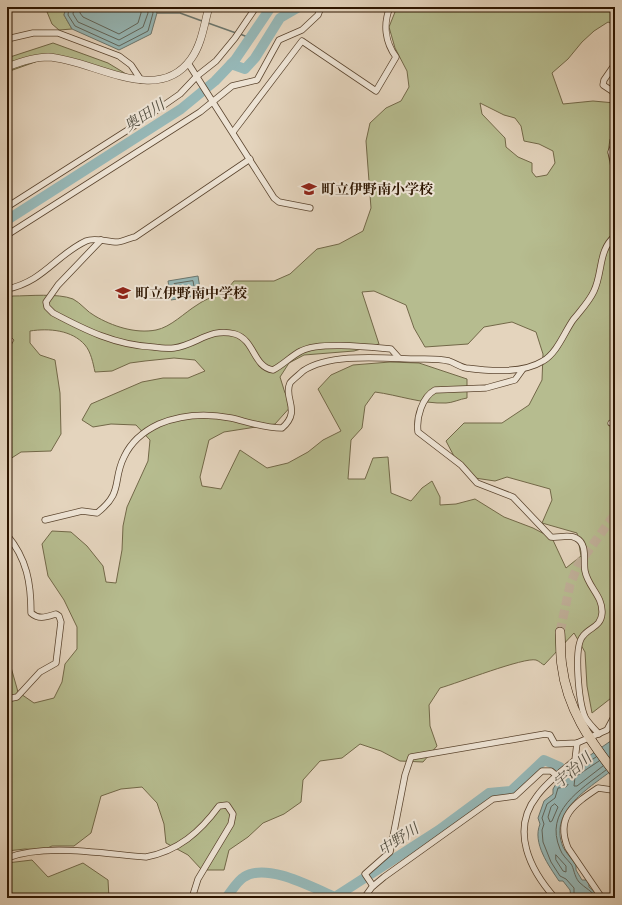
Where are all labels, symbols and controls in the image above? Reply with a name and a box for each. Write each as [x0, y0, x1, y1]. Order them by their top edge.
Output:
water label: 奥田川 [120, 94, 170, 135]
school or university icon: 町立伊野南小学校 [300, 180, 318, 198]
place label: 町立伊野南小学校 [321, 180, 433, 198]
school or university icon: 町立伊野南中学校 [114, 284, 132, 302]
place label: 町立伊野南中学校 [135, 284, 247, 302]
water label: 宇治川 [549, 747, 597, 792]
water label: 中野川 [374, 818, 424, 859]

